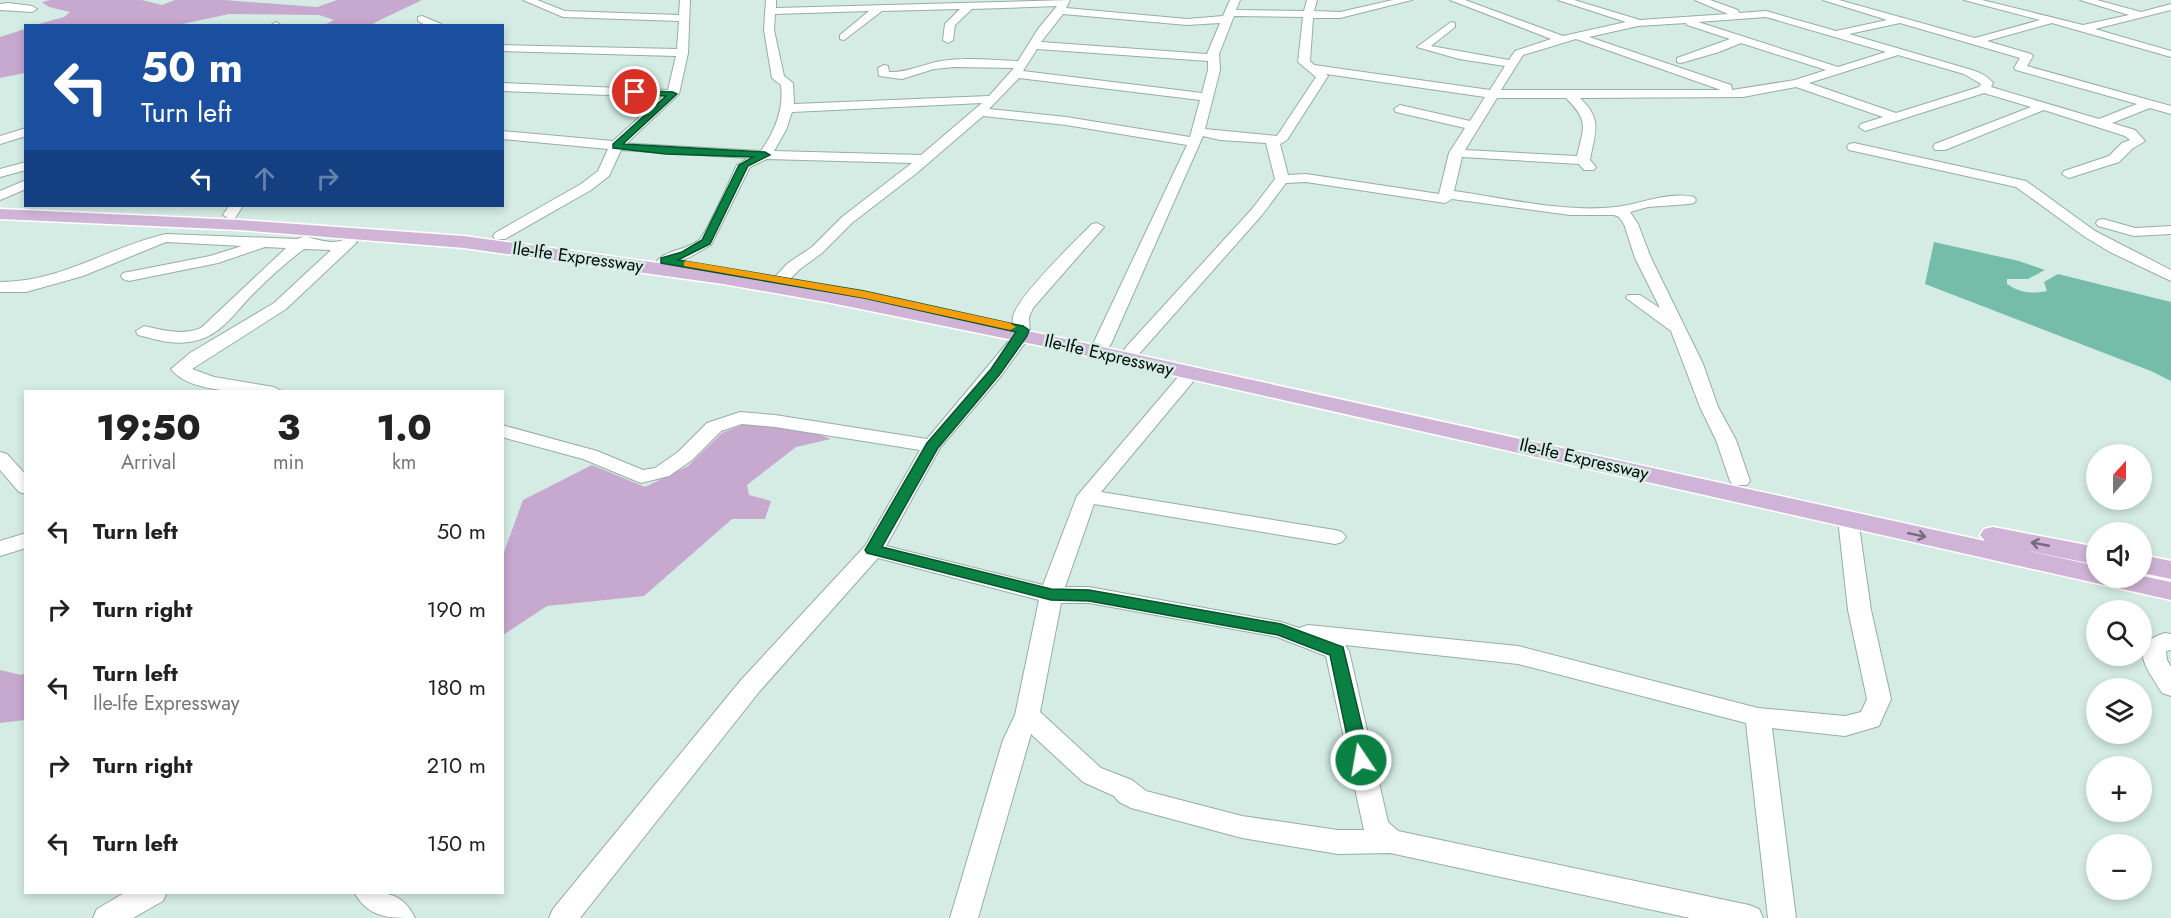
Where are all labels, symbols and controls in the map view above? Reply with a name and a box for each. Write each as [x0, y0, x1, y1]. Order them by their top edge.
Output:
text: 50 m [141, 37, 243, 98]
icon: left [42, 48, 120, 126]
pin [609, 66, 660, 117]
icon: arrive [618, 75, 651, 108]
text: Turn left [141, 93, 231, 132]
icon: left [185, 162, 218, 195]
icon: ahead [248, 162, 281, 195]
icon: right [311, 162, 344, 195]
street label: Ile-Ife Expressway [511, 235, 645, 279]
street label: Ile-Ife Expressway [1042, 328, 1176, 383]
text: 19:50 [96, 401, 201, 453]
text: 3 [277, 401, 300, 453]
text: 1.0 [376, 401, 432, 453]
street label: Ile-Ife Expressway [1517, 432, 1651, 487]
north arrow [2086, 444, 2152, 510]
map controls [2086, 444, 2152, 900]
text: Arrival [121, 448, 176, 477]
text: min [273, 448, 304, 477]
text: km [392, 448, 416, 477]
icon: left [42, 515, 75, 548]
text: Turn left [93, 515, 178, 547]
text: 50 m [437, 515, 486, 547]
button: sound [2086, 522, 2152, 588]
one-way arrow [1907, 530, 1927, 541]
one-way arrow [2030, 538, 2050, 549]
icon: right [42, 593, 75, 626]
text: Turn right [93, 593, 193, 625]
text: 190 m [426, 593, 486, 625]
button: search [2086, 600, 2152, 666]
text: Turn left [93, 657, 178, 689]
icon: left [42, 671, 75, 704]
text: 180 m [427, 671, 486, 703]
button: layers [2086, 678, 2152, 744]
text: Ile-Ife Expressway [93, 689, 240, 718]
position arrow [1329, 728, 1393, 792]
icon: right [42, 749, 75, 782]
text: Turn right [93, 749, 193, 781]
text: 210 m [427, 749, 486, 781]
button: + [2086, 756, 2152, 822]
icon: left [42, 827, 75, 860]
text: Turn left [93, 827, 178, 859]
text: 150 m [427, 827, 486, 859]
button: − [2086, 834, 2152, 900]

